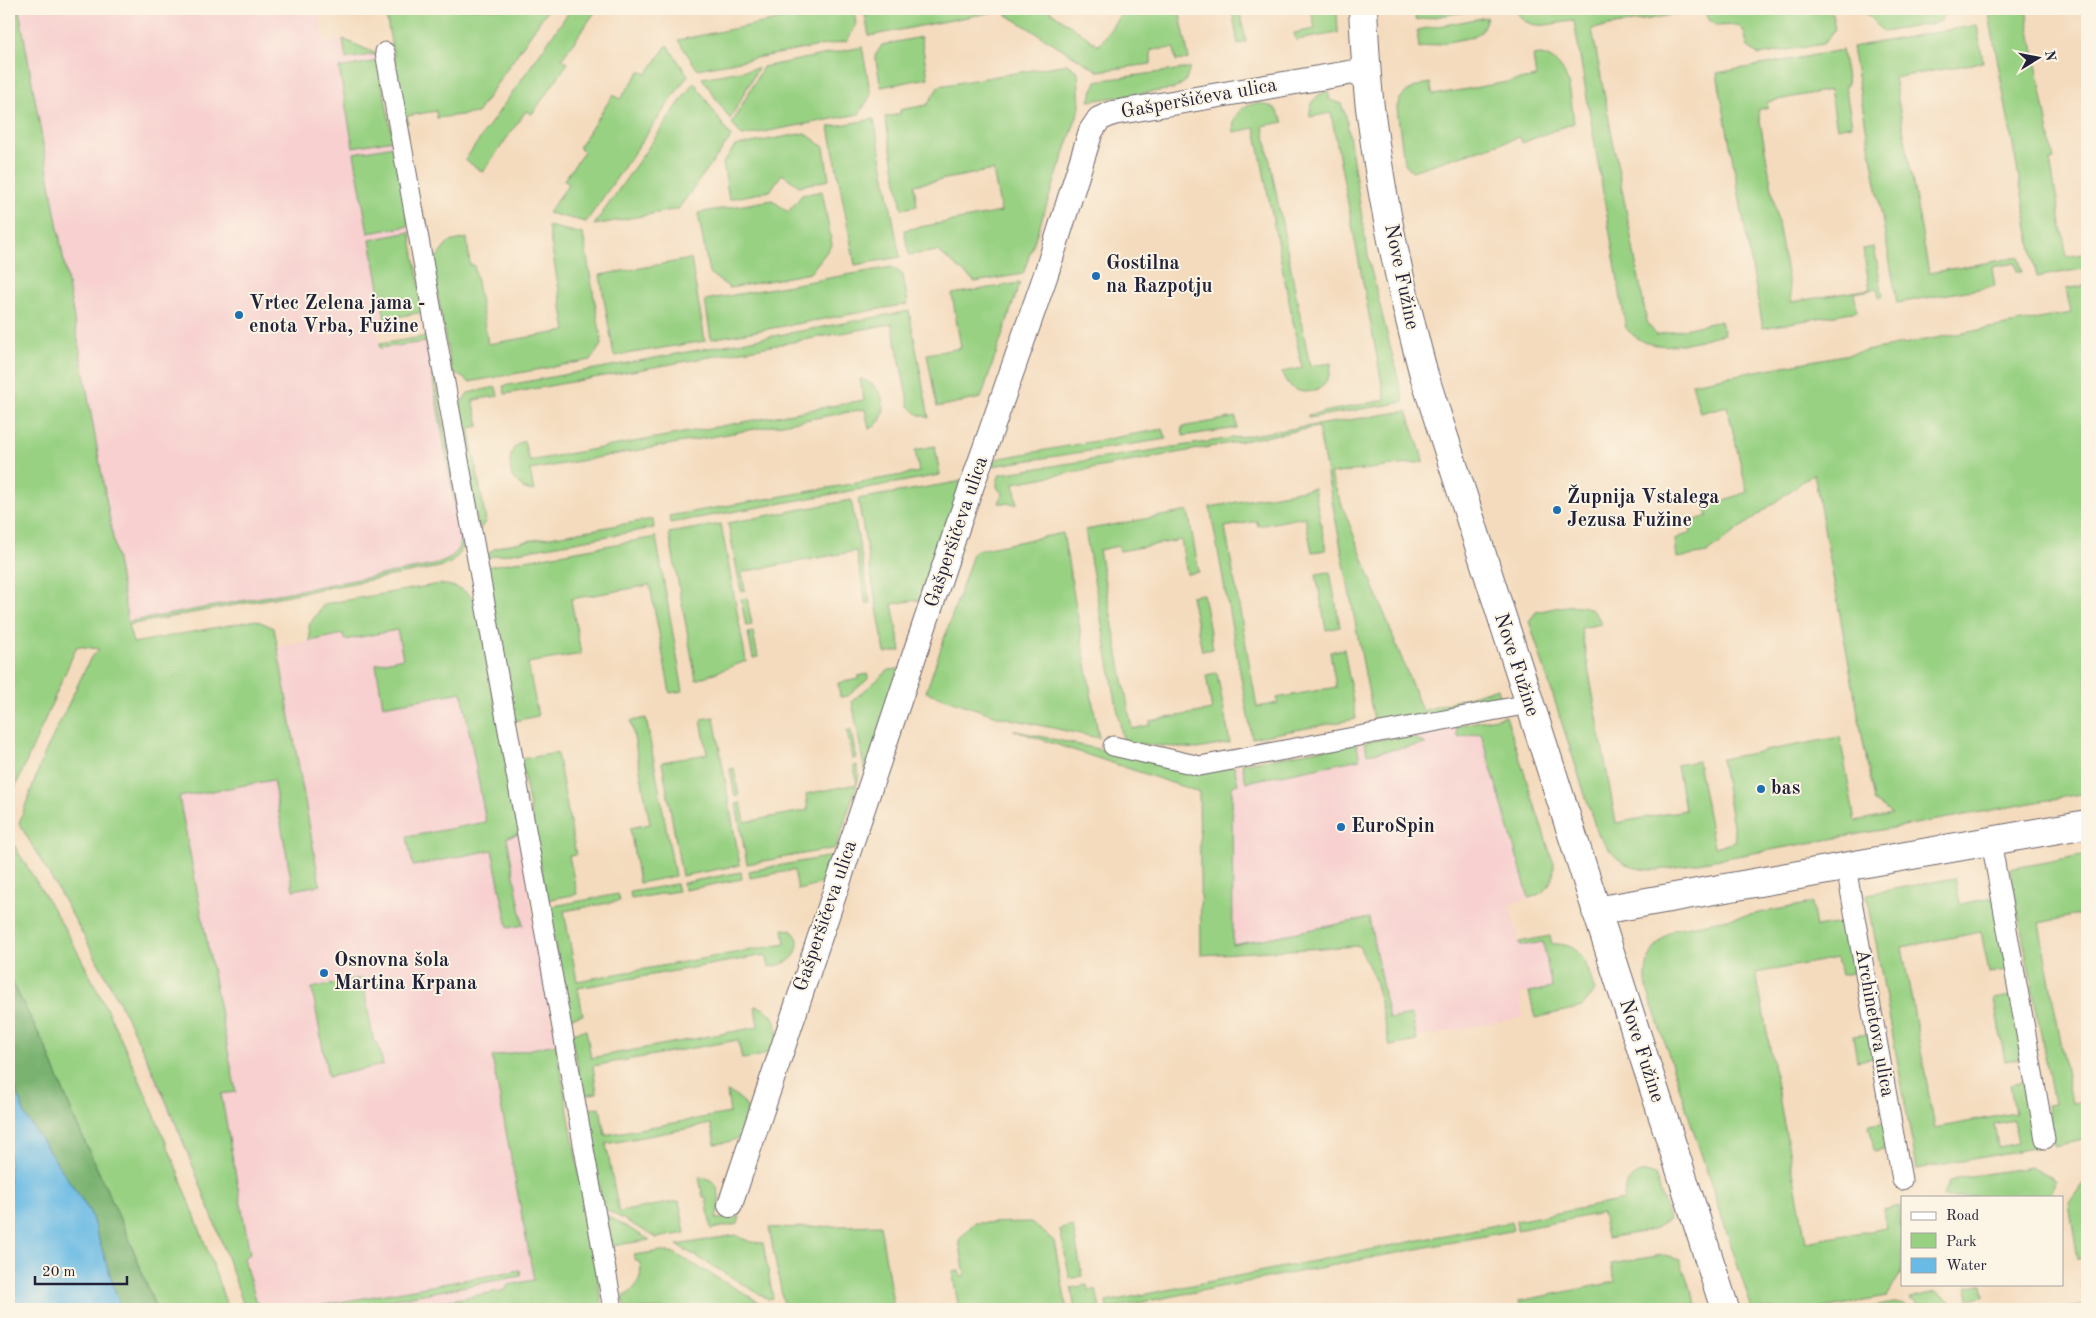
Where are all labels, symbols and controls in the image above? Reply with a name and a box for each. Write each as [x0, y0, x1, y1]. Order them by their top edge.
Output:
north arrow [2014, 32, 2064, 82]
text: N [2042, 49, 2058, 63]
street label: Gašperšičeva ulica [1119, 75, 1279, 123]
street label: Nove Fužine [1380, 222, 1422, 332]
place label: Gostilna na Razpotju [1106, 254, 1212, 297]
marker: Gostilna na Razpotju [1090, 270, 1102, 282]
place label: Vrtec Zelena jama - enota Vrba, Fužine [249, 294, 425, 337]
marker: Vrtec Zelena jama - enota Vrba, Fužine [233, 309, 245, 321]
street label: Gašperšičeva ulica [922, 454, 992, 610]
place label: Župnija Vstalega Jezusa Fužine [1567, 484, 1719, 531]
marker: Župnija Vstalega Jezusa Fužine [1551, 504, 1563, 516]
street label: Nove Fužine [1490, 611, 1542, 719]
place label: bas [1771, 779, 1800, 799]
marker: bas [1755, 783, 1767, 795]
place label: EuroSpin [1351, 817, 1435, 837]
marker: EuroSpin [1335, 821, 1347, 833]
street label: Gašperšičeva ulica [791, 838, 861, 994]
street label: Archinetova ulica [1851, 947, 1897, 1099]
place label: Osnovna šola Martina Krpana [334, 951, 477, 994]
marker: Osnovna šola Martina Krpana [318, 967, 330, 979]
street label: Nove Fužine [1615, 997, 1667, 1105]
legend [1901, 1196, 2064, 1286]
text: Road [1946, 1209, 1980, 1224]
text: Park [1946, 1235, 1977, 1250]
scale bar [35, 1253, 128, 1285]
text: Water [1946, 1259, 1987, 1274]
text: 20 m [42, 1265, 76, 1280]

